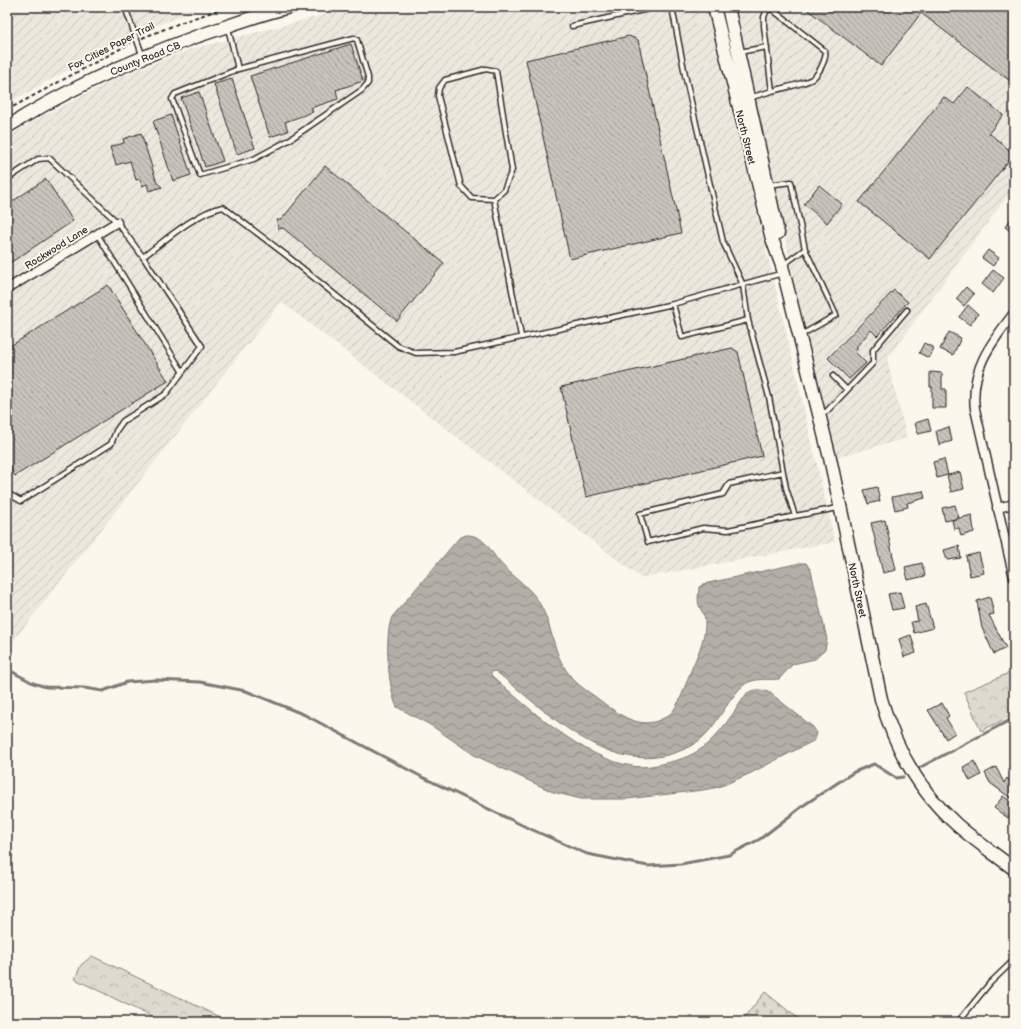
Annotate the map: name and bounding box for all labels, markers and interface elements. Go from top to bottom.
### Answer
street label: Fox Cities Paper Trail [66,20,157,74]
street label: County Road CB [109,39,182,78]
street label: North Street [732,109,758,166]
street label: Rockwood Lane [23,224,90,272]
street label: North Street [845,562,869,619]

